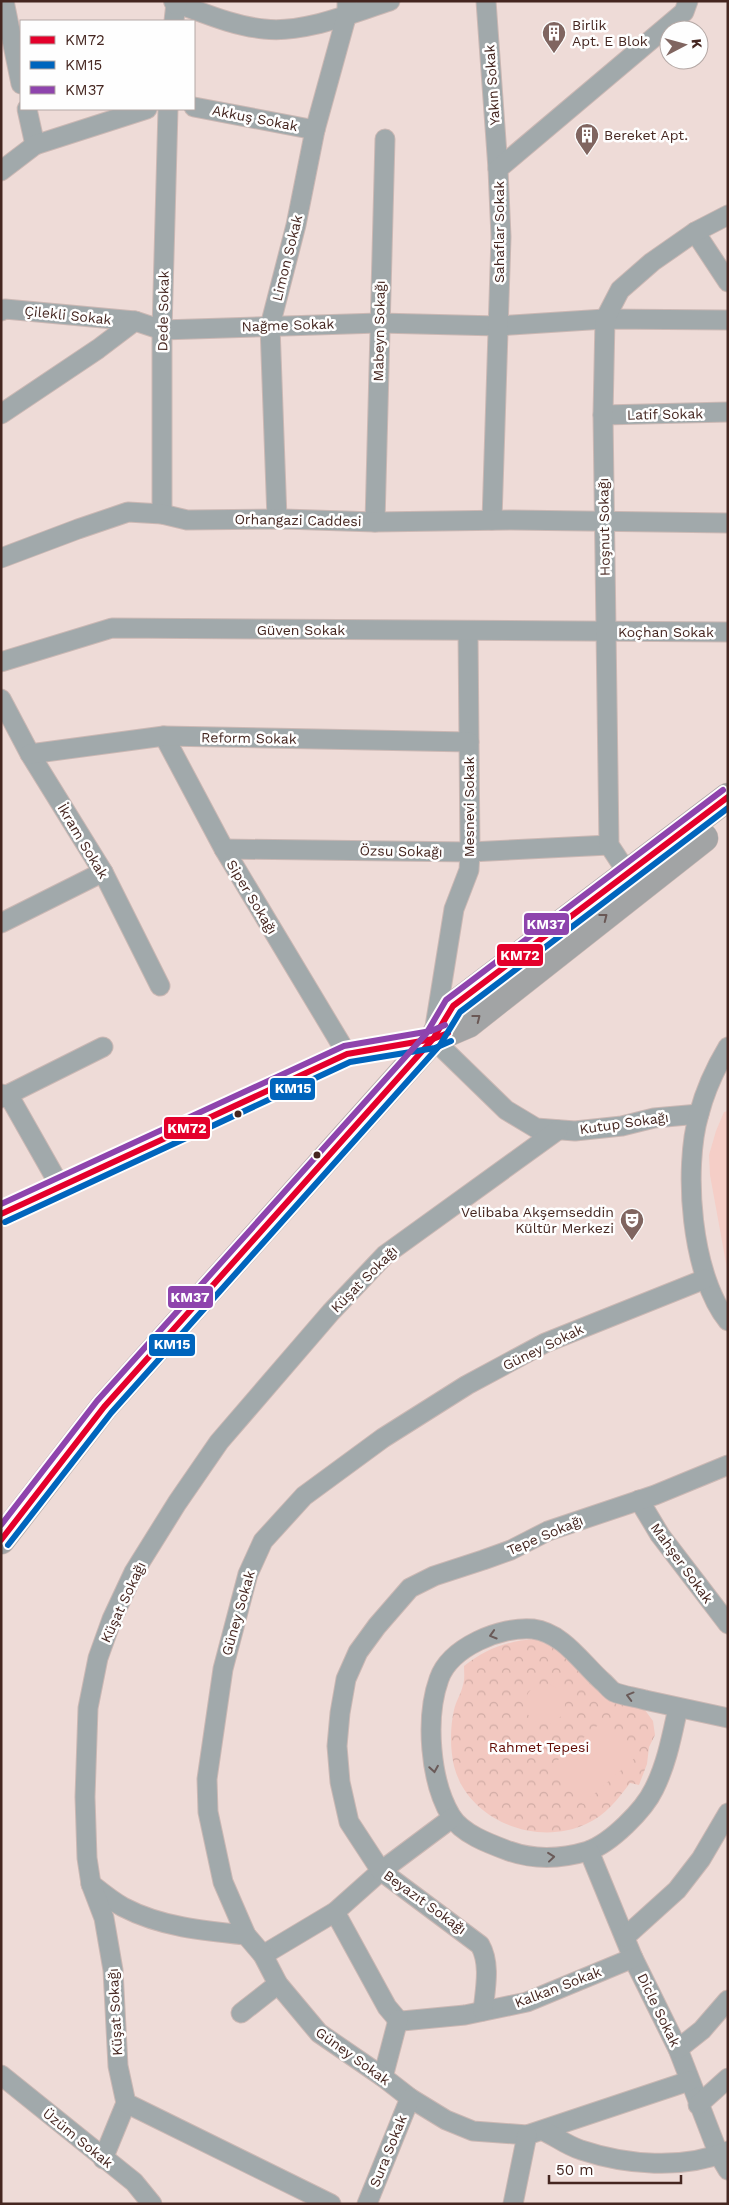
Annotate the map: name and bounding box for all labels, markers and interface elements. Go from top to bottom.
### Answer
place label: Birlik Apt. E Blok [572,17,648,49]
legend [20,20,195,110]
building icon: Birlik Apt. E Blok [541,20,567,54]
north arrow [659,20,709,70]
text: KM72 [65,31,105,49]
text: K [688,38,705,50]
street label: Yakın Sokak [481,44,503,126]
text: KM15 [65,56,102,74]
text: KM37 [65,81,104,99]
street label: Akkuş Sokak [211,102,299,134]
building icon: Bereket Apt. [574,122,600,156]
place label: Bereket Apt. [604,127,688,143]
street label: Sahaflar Sokak [491,181,507,283]
street label: Limon Sokak [269,213,305,303]
street label: Dede Sokak [154,270,172,352]
street label: Mabeyn Sokağı [370,280,388,382]
street label: Çilekli Sokak [24,302,112,328]
street label: Nağme Sokak [241,315,335,335]
street label: Latif Sokak [627,405,703,423]
street label: Hoşnut Sokağı [595,478,613,576]
street label: Orhangazi Caddesi [234,511,362,529]
street label: Güven Sokak [257,622,345,638]
street label: Koçhan Sokak [618,624,714,640]
street label: Reform Sokak [201,729,297,747]
street label: Mesnevi Sokak [461,757,477,857]
street label: İkram Sokak [54,801,112,881]
street label: Özsu Sokağı [359,842,443,860]
street label: Siper Sokağı [224,857,280,937]
line badge: KM37 [523,912,570,936]
one-way arrow [598,914,607,922]
text: KM37 [527,916,566,932]
line badge: KM72 [496,943,544,967]
text: KM72 [500,947,540,963]
one-way arrow [471,1014,480,1023]
line badge: KM15 [269,1077,316,1101]
text: KM15 [275,1080,311,1096]
unlabelled marker [233,1109,243,1119]
street label: Kutup Sokağı [578,1109,670,1137]
line badge: KM72 [163,1116,211,1140]
text: KM72 [167,1120,207,1136]
unlabelled marker [312,1150,322,1160]
place label: Velibaba Akşemseddin Kültür Merkezi [461,1204,614,1236]
theatre icon: Velibaba Akşemseddin Kültür Merkezi [619,1207,645,1241]
street label: Küşat Sokağı [327,1242,401,1316]
line badge: KM37 [167,1285,214,1309]
text: KM37 [171,1289,210,1305]
street label: Güney Sokak [500,1321,586,1373]
line badge: KM15 [148,1333,196,1357]
text: KM15 [154,1336,190,1352]
street label: Tepe Sokağı [505,1512,585,1558]
street label: Mahşer Sokak [648,1520,716,1606]
street label: Küşat Sokağı [97,1559,149,1645]
street label: Güney Sokak [218,1569,258,1657]
one-way arrow [489,1630,497,1640]
one-way arrow [626,1691,635,1702]
park label: Rahmet Tepesi [489,1739,589,1755]
one-way arrow [429,1764,439,1773]
one-way arrow [548,1852,556,1863]
street label: Beyazıt Sokağı [381,1867,469,1937]
street label: Kalkan Sokak [512,1963,604,2011]
street label: Küşat Sokağı [105,1968,125,2056]
street label: Dicle Sokak [634,1971,684,2049]
street label: Güney Sokak [313,2024,393,2088]
street label: Üzüm Sokak [40,2105,116,2171]
street label: Sura Sokak [366,2112,410,2189]
scale bar [549,2152,682,2184]
text: 50 m [556,2161,593,2179]

